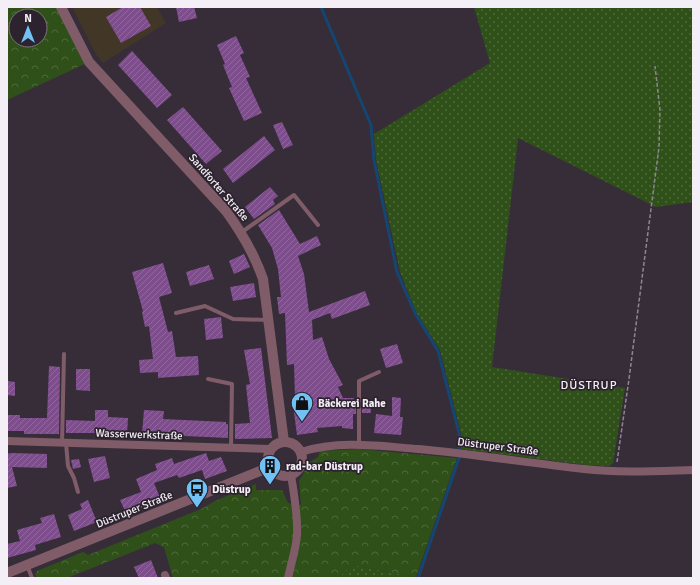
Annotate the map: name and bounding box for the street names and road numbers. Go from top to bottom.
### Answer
street label: Sandforter Straße [186,151,251,224]
street label: Wasserwerkstraße [95,426,183,443]
street label: Düstruper Straße [457,435,539,458]
street label: Düstruper Straße [94,488,174,531]

